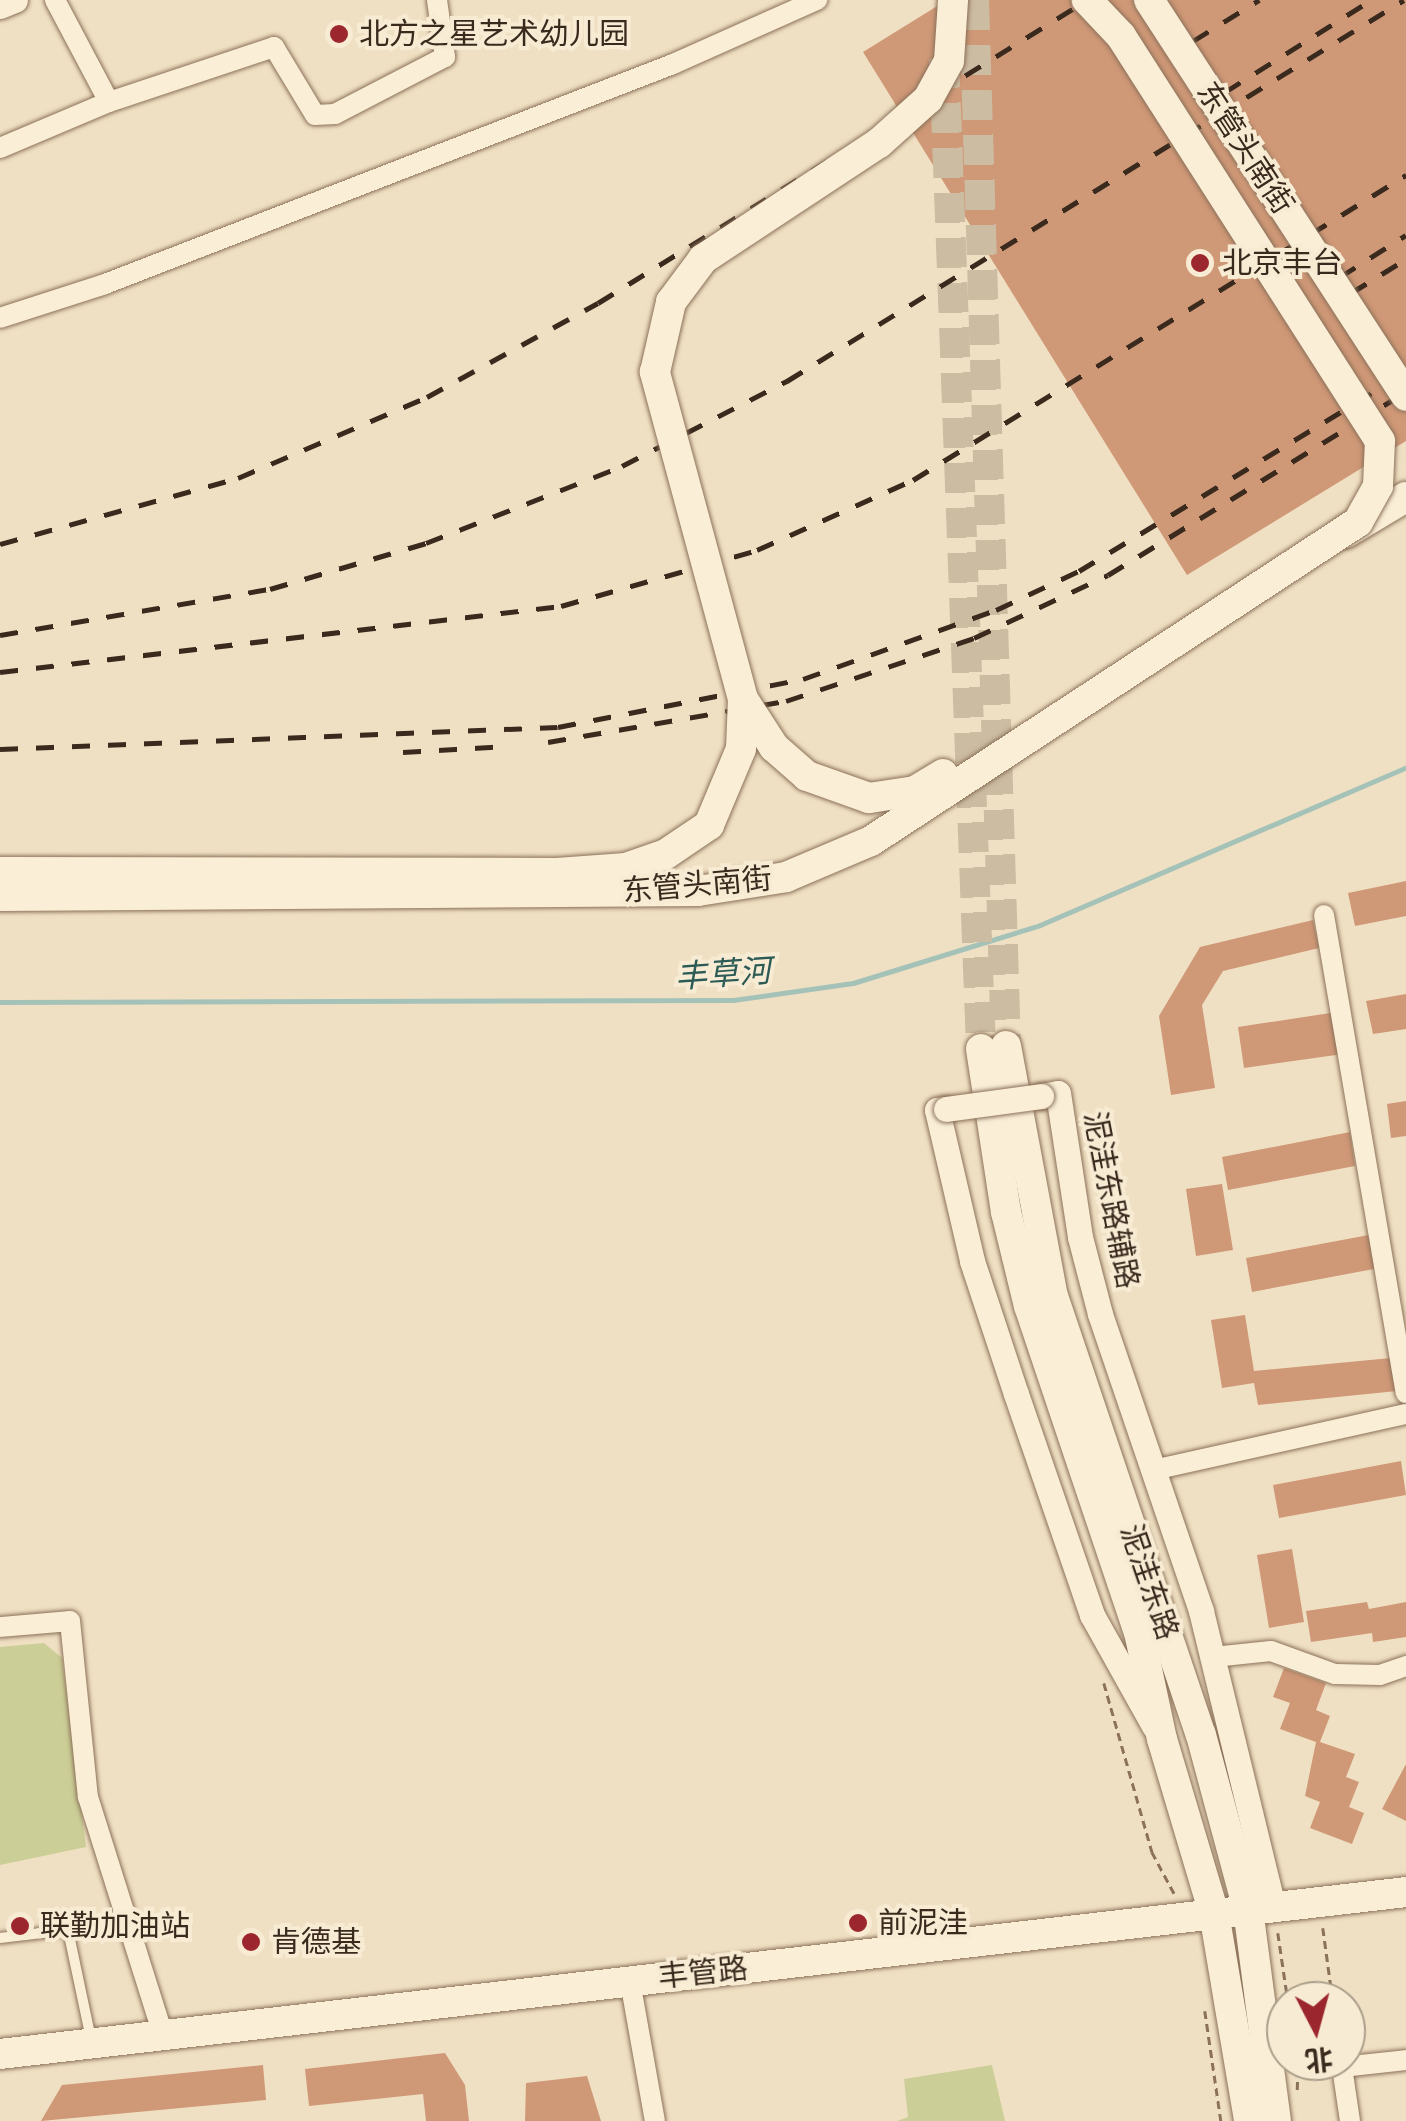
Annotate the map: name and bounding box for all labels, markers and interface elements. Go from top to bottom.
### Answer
place label: 北方之星艺术幼儿园 [359,16,629,52]
marker: 北方之星艺术幼儿园 [328,23,350,45]
street label: 东管头南街 [1189,75,1301,221]
place label: 北京丰台 [1222,245,1342,281]
marker: 北京丰台 [1187,250,1213,276]
street label: 东管头南街 [621,861,773,909]
water label: 丰草河 [674,951,772,997]
street label: 泥洼东路辅路 [1076,1108,1146,1292]
street label: 泥洼东路 [1112,1519,1186,1645]
place label: 前泥洼 [878,1905,968,1941]
place label: 联勤加油站 [40,1908,190,1944]
marker: 前泥洼 [847,1912,869,1934]
marker: 联勤加油站 [9,1915,31,1937]
place label: 肯德基 [271,1924,361,1960]
marker: 肯德基 [240,1931,262,1953]
street label: 丰管路 [656,1950,750,1996]
north arrow [1266,1981,1366,2081]
text: 北 [1303,2042,1335,2076]

